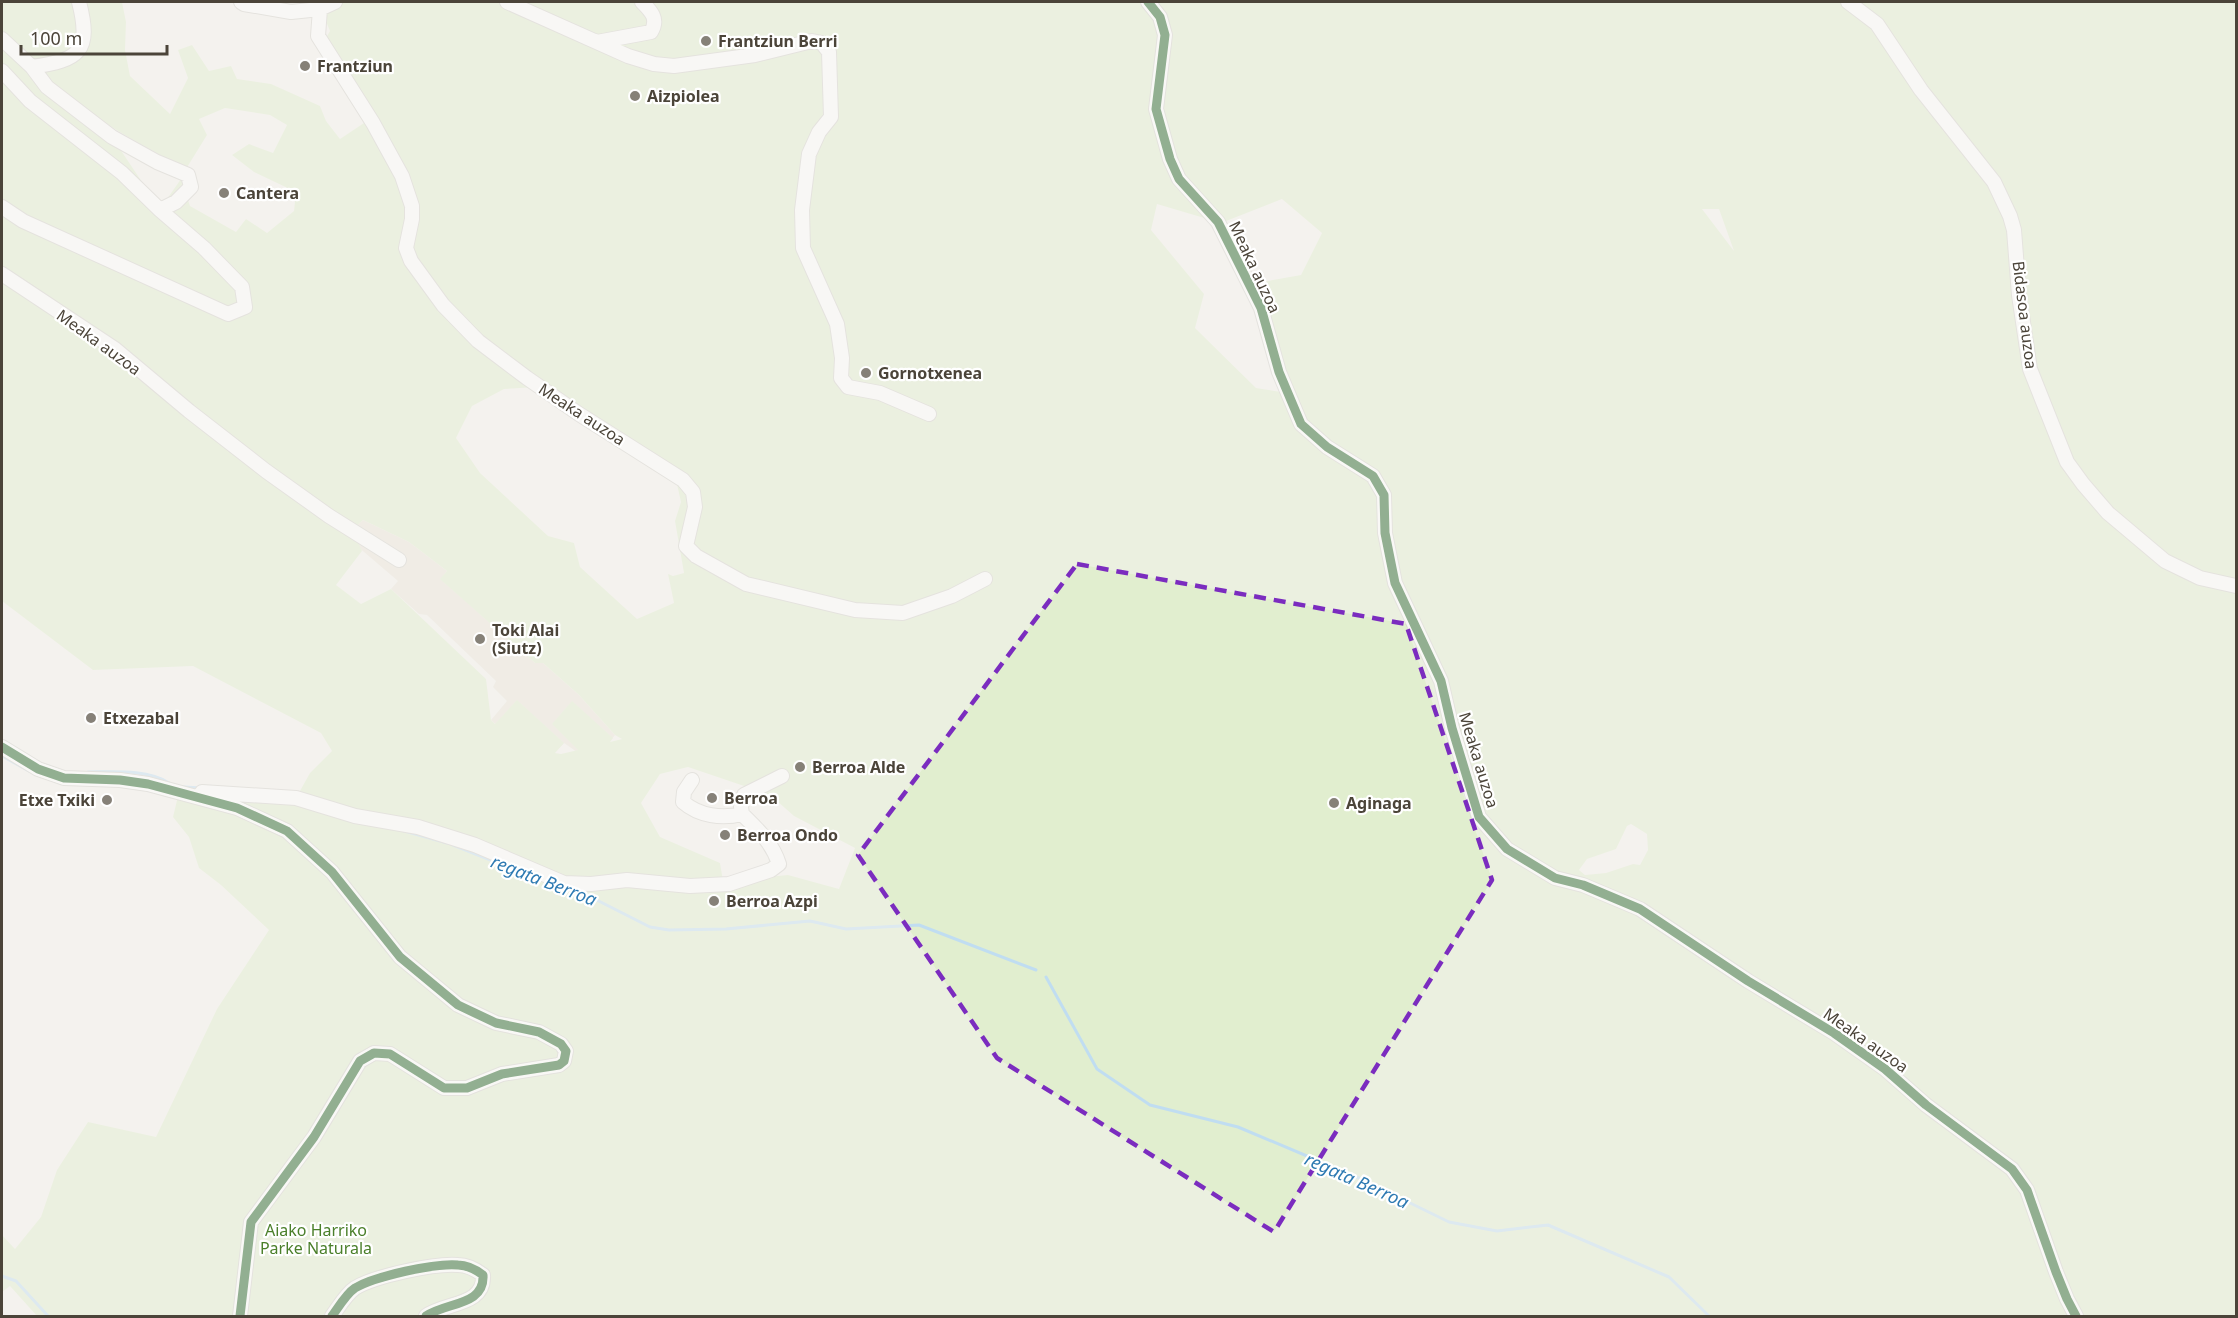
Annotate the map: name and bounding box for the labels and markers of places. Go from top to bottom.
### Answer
place label: Frantziun Berri [718,30,837,52]
marker: Frantziun Berri [699,34,713,48]
place label: Frantziun [317,55,393,77]
marker: Frantziun [298,59,312,73]
place label: Aizpiolea [647,85,720,107]
marker: Aizpiolea [628,89,642,103]
place label: Cantera [236,182,299,204]
marker: Cantera [217,186,231,200]
place label: Gornotxenea [878,362,982,384]
marker: Gornotxenea [859,366,873,380]
place label: Toki Alai (Siutz) [492,619,559,659]
marker: Toki Alai (Siutz) [473,632,487,646]
place label: Etxezabal [103,707,179,729]
marker: Etxezabal [84,711,98,725]
place label: Berroa Alde [812,756,905,778]
marker: Berroa Alde [793,760,807,774]
place label: Berroa [724,787,778,809]
place label: Etxe Txiki [19,789,95,811]
marker: Berroa [705,791,719,805]
place label: Aginaga [1346,792,1412,814]
marker: Etxe Txiki [100,793,114,807]
marker: Aginaga [1327,796,1341,810]
place label: Berroa Ondo [737,824,838,846]
marker: Berroa Ondo [718,828,732,842]
place label: Berroa Azpi [726,890,818,912]
marker: Berroa Azpi [707,894,721,908]

